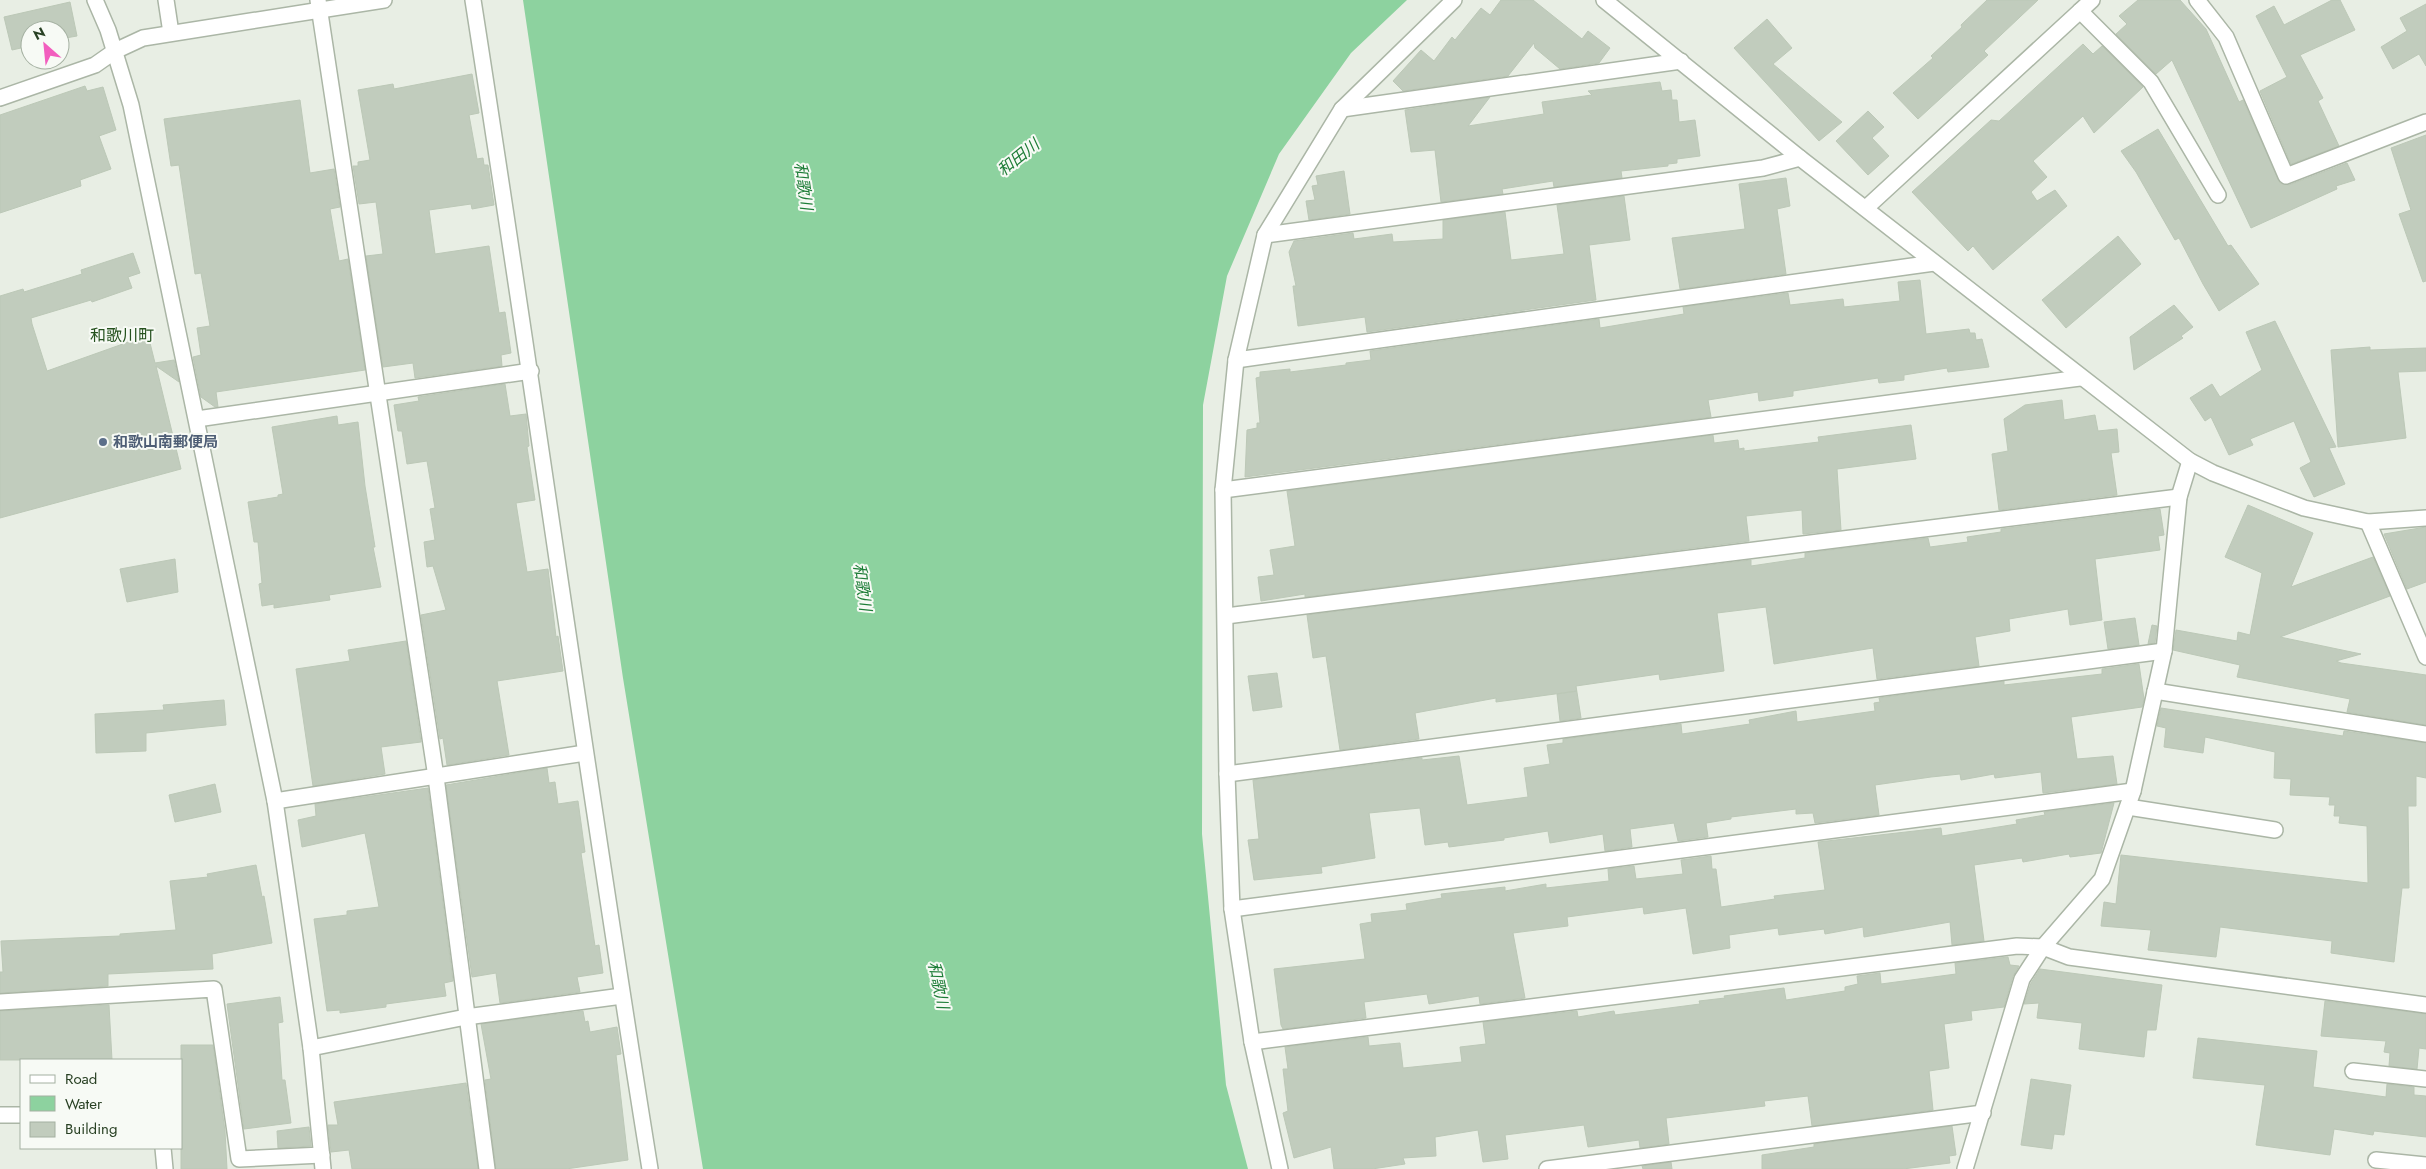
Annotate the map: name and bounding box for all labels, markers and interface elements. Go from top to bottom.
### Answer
north arrow [20,20,70,70]
text: N [30,22,49,45]
water label: 和田川 [992,132,1046,181]
water label: 和歌川 [789,161,819,213]
district label: 和歌川町 [90,324,154,347]
place label: 和歌山南郵便局 [113,431,218,453]
marker: 和歌山南郵便局 [97,436,109,448]
water label: 和歌川 [848,562,878,614]
water label: 和歌川 [922,959,955,1013]
legend [20,1059,182,1149]
text: Road [65,1068,97,1090]
text: Water [65,1093,103,1115]
text: Building [65,1118,117,1140]

